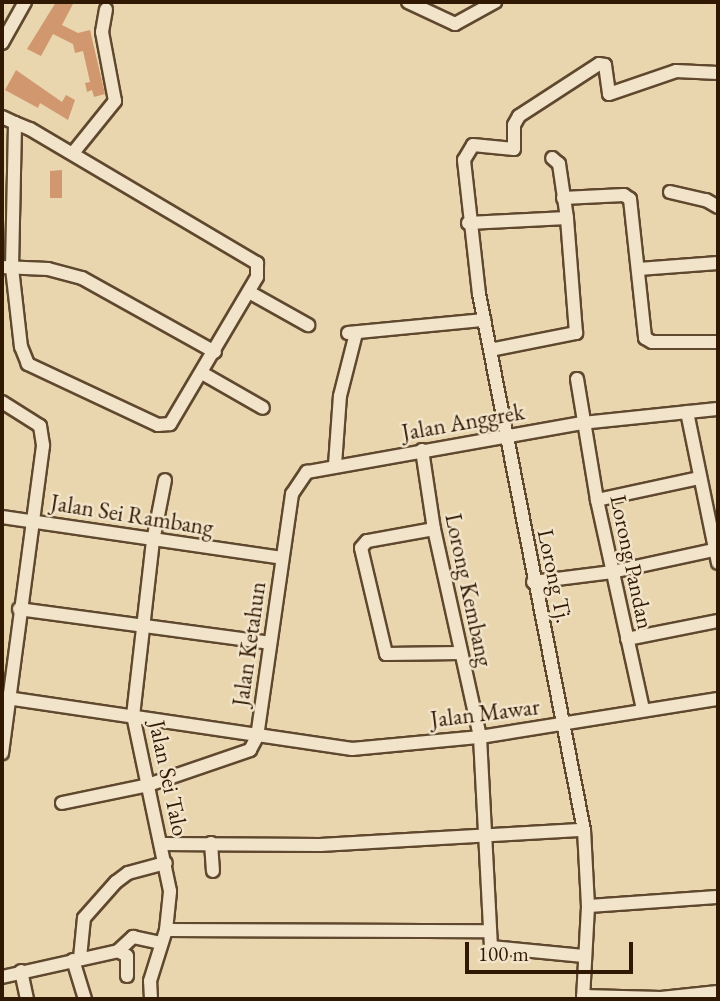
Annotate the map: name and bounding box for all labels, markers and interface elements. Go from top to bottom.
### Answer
street label: Jalan Anggrek [400,398,526,446]
street label: Jalan Sei Rambang [49,489,215,541]
street label: Lorong Pandan [604,492,660,632]
street label: Lorong Kembang [439,511,499,669]
street label: Lorong Tj. [532,527,578,625]
street label: Jalan Ketahun [227,580,271,708]
street label: Jalan Mawar [429,693,541,733]
street label: Jalan Sei Talo [143,718,195,838]
scale bar [468,928,636,972]
text: 100 m [478,940,529,967]

